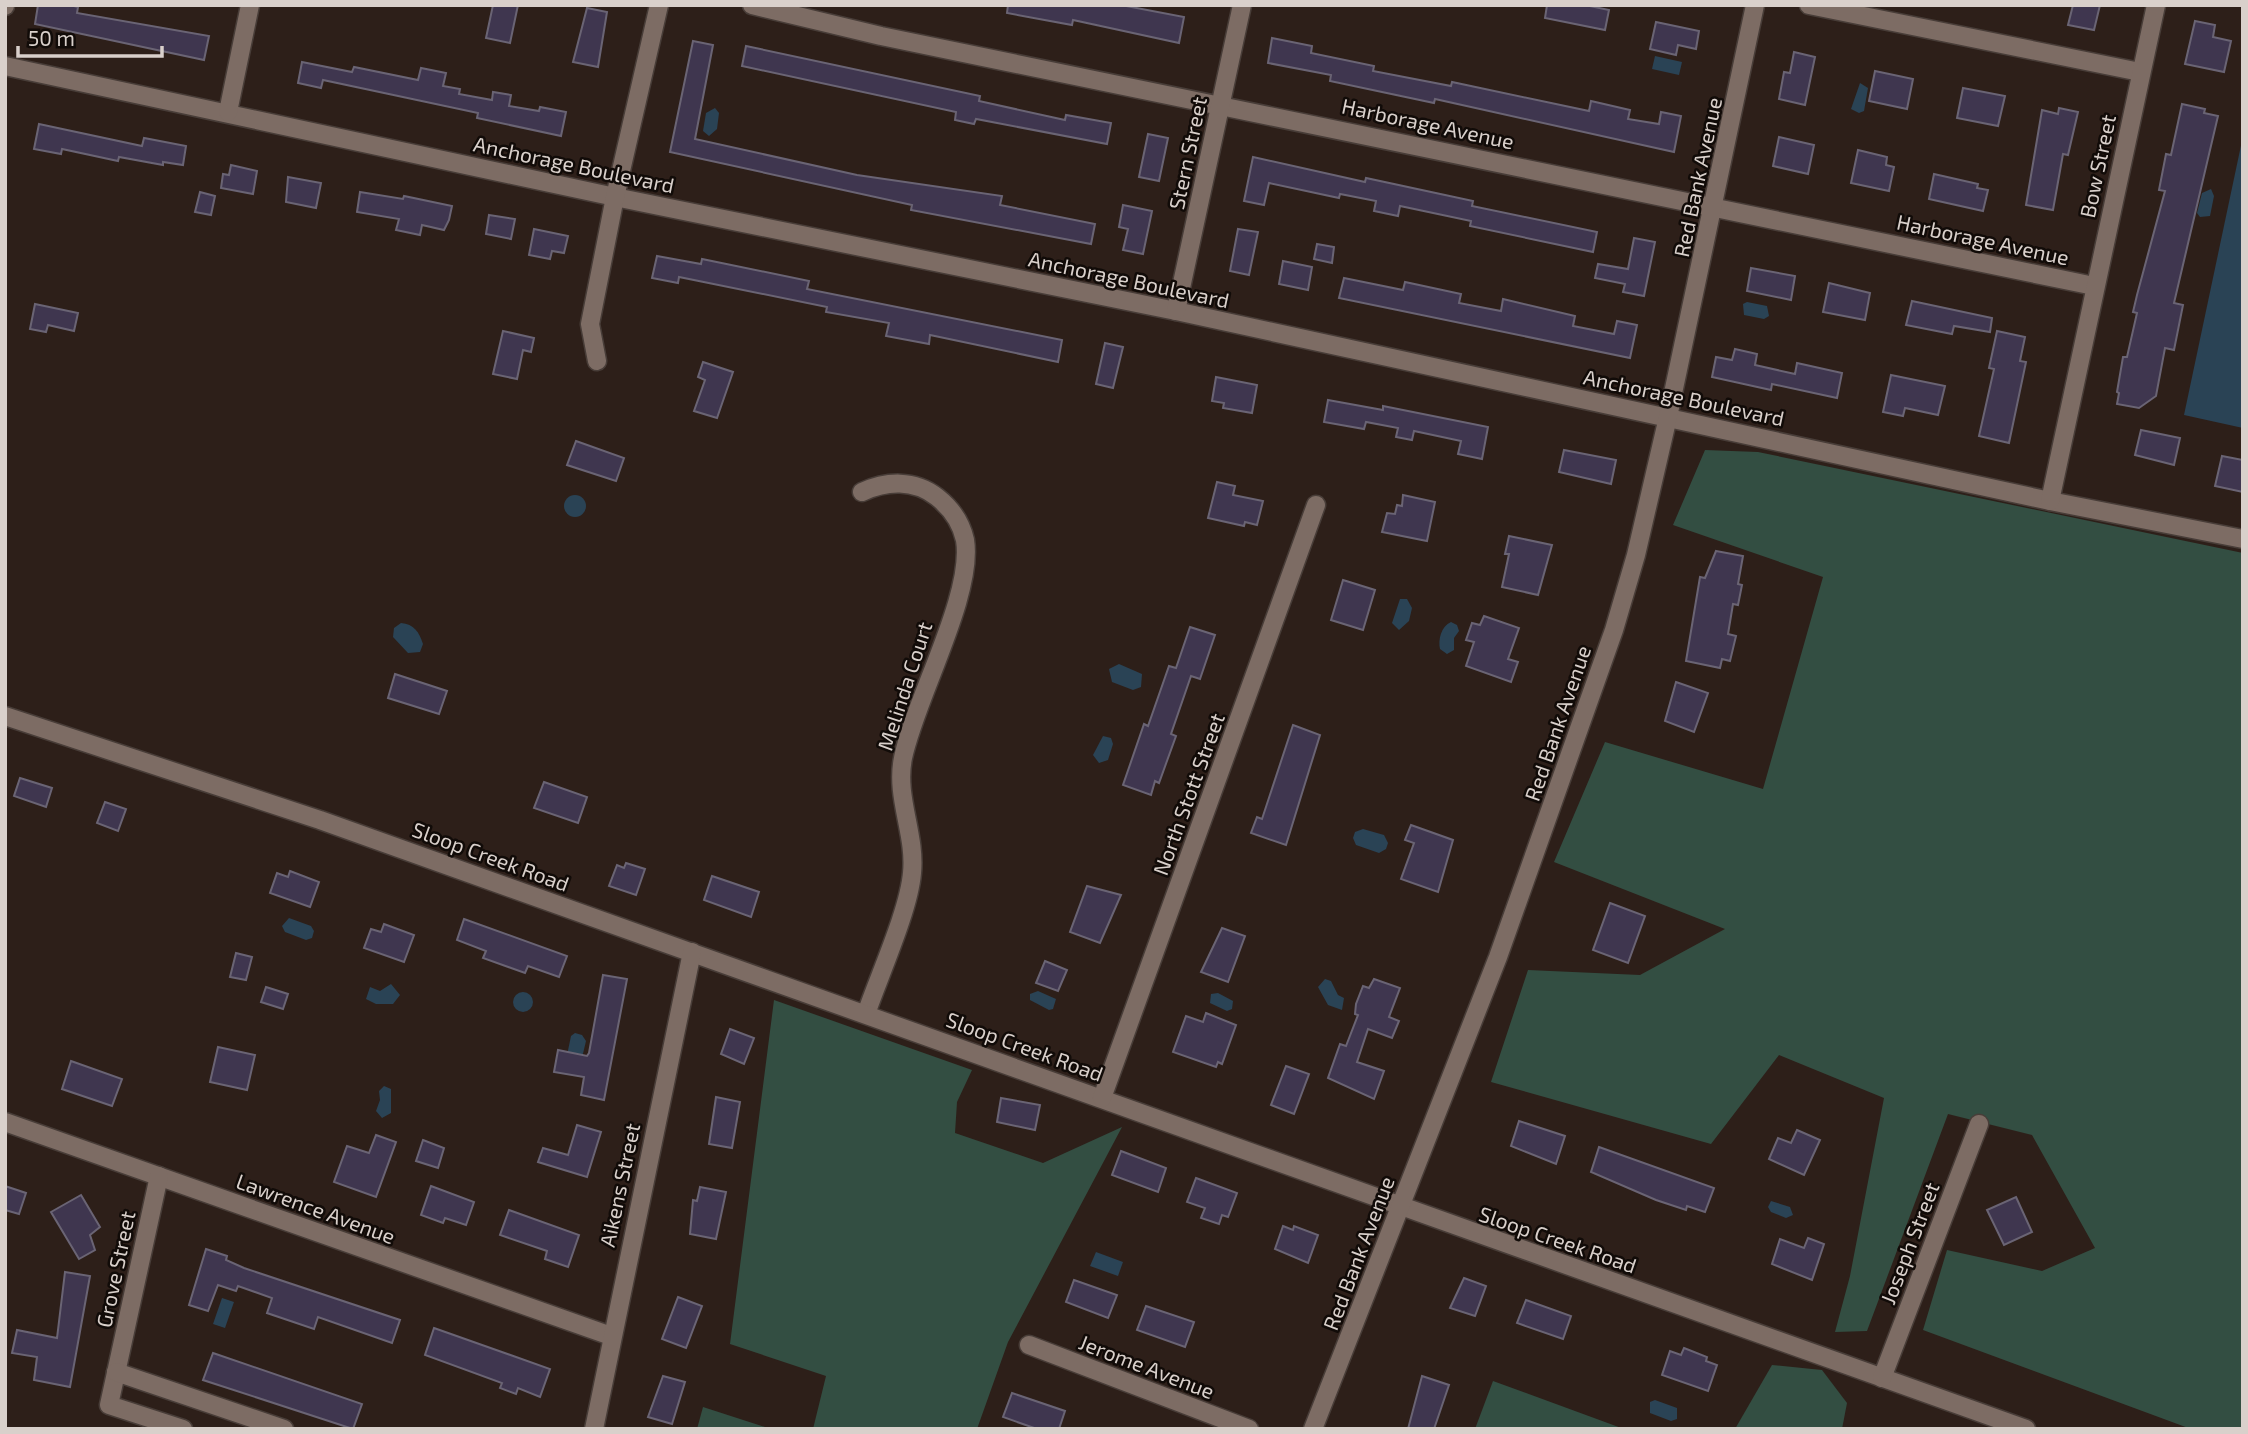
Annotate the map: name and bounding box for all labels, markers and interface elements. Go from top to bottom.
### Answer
scale bar [18,14,161,58]
text: 50 m [28,25,75,50]
street label: Harborage Avenue [1340,93,1516,153]
street label: Stern Street [1163,94,1211,212]
street label: Red Bank Avenue [1668,95,1726,259]
street label: Bow Street [2074,112,2120,220]
street label: Anchorage Boulevard [471,131,677,197]
street label: Harborage Avenue [1895,209,2071,269]
street label: Anchorage Boulevard [1026,246,1232,312]
street label: Anchorage Boulevard [1581,364,1787,430]
street label: Melinda Court [871,618,937,754]
street label: Red Bank Avenue [1519,642,1595,804]
street label: North Stott Street [1147,710,1229,878]
street label: Sloop Creek Road [409,816,573,896]
street label: Sloop Creek Road [943,1006,1107,1086]
street label: Aikens Street [594,1121,644,1249]
street label: Lawrence Avenue [233,1168,399,1248]
street label: Red Bank Avenue [1317,1173,1399,1333]
street label: Joseph Street [1874,1179,1944,1307]
street label: Sloop Creek Road [1476,1200,1640,1278]
street label: Grove Street [90,1208,140,1330]
street label: Jerome Avenue [1076,1329,1218,1403]

